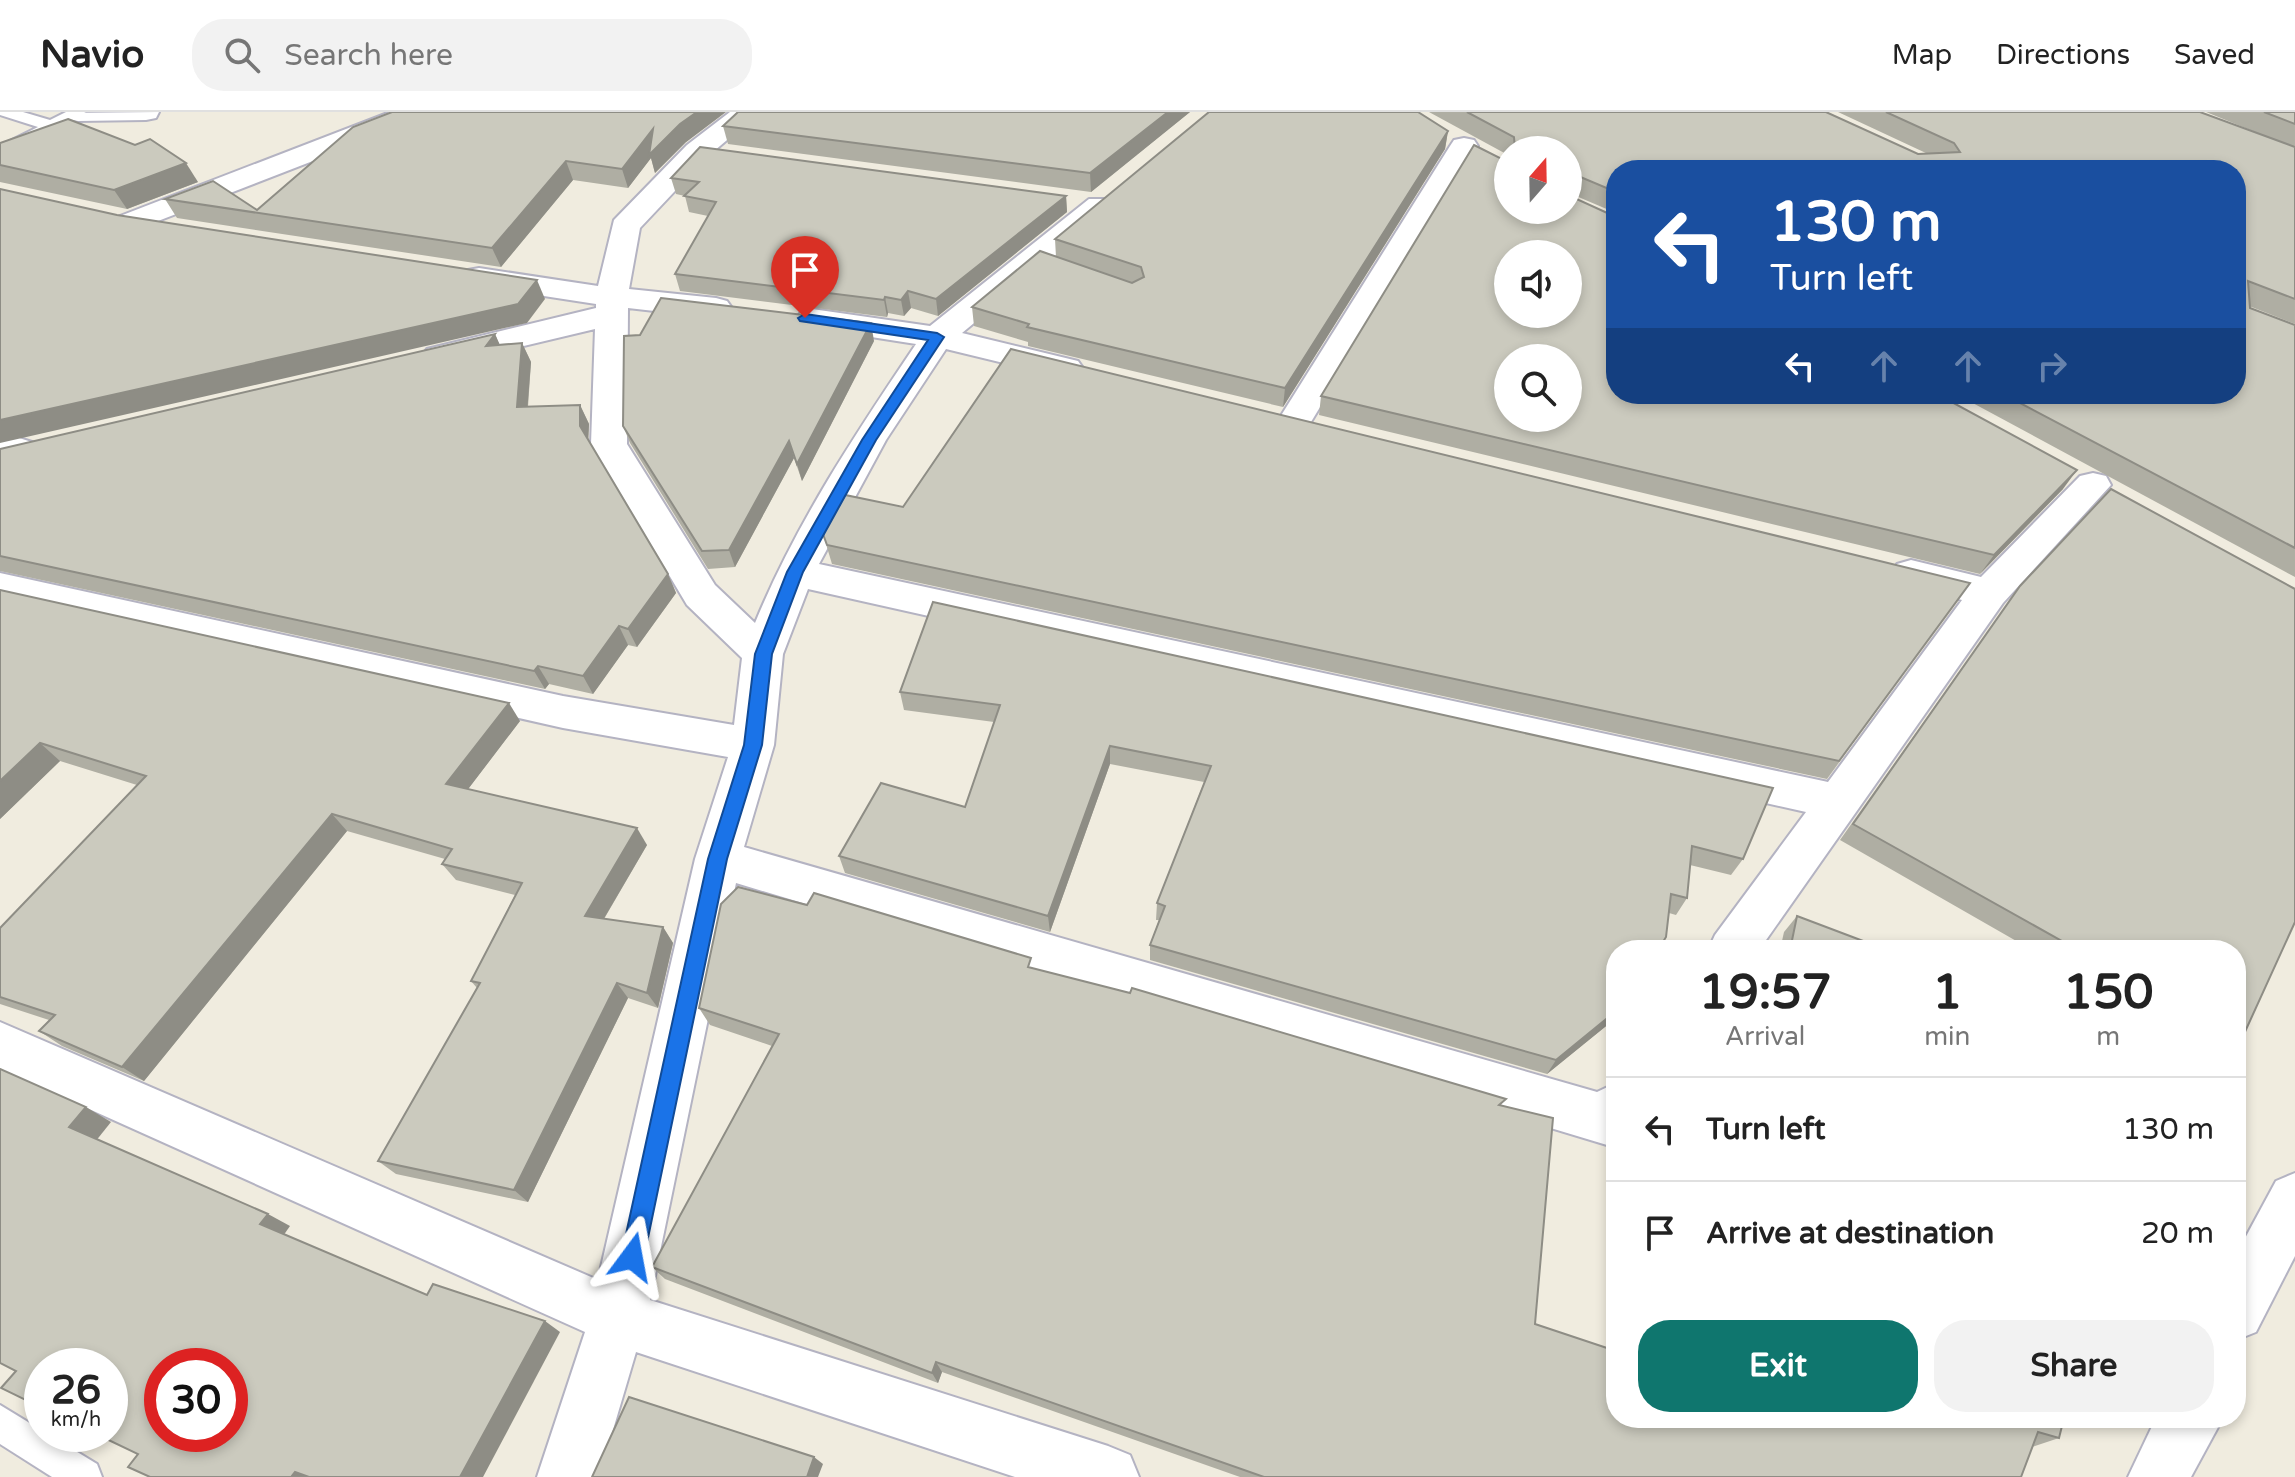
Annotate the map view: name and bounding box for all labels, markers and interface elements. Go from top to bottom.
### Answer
search box [192,19,752,91]
text: Navio [40,32,144,78]
icon: search [220,33,264,77]
text: Search here [284,37,453,74]
text: Map [1892,38,1952,72]
text: Directions [1996,38,2130,72]
text: Saved [2174,38,2255,72]
north arrow [1494,136,1582,224]
map controls [1494,136,1582,432]
text: 130 m [1770,189,1941,256]
icon: left [1638,192,1742,296]
pin [771,236,839,318]
button: sound [1494,240,1582,328]
icon: arrive [783,248,827,292]
text: Turn left [1770,257,1913,300]
button: search [1494,344,1582,432]
icon: left [1778,344,1822,388]
icon: ahead [1862,344,1906,388]
icon: ahead [1946,344,1990,388]
icon: right [2030,344,2074,388]
text: 19:57 [1699,964,1832,1022]
text: 1 [1932,964,1962,1022]
text: 150 [2063,964,2153,1022]
text: Arrival [1725,1021,1805,1052]
text: min [1924,1021,1970,1052]
text: m [2096,1021,2120,1052]
icon: left [1638,1107,1682,1151]
text: Turn left [1706,1111,1825,1148]
text: 130 m [2122,1111,2214,1148]
icon: arrive [1638,1211,1682,1255]
position arrow [590,1215,674,1299]
text: Arrive at destination [1706,1215,1994,1252]
text: 20 m [2141,1215,2214,1252]
button: Exit [1638,1320,1918,1412]
button: Share [1934,1320,2214,1412]
speed limit sign: 30 [144,1348,248,1452]
text: 26 [51,1366,101,1414]
text: km/h [51,1408,101,1432]

